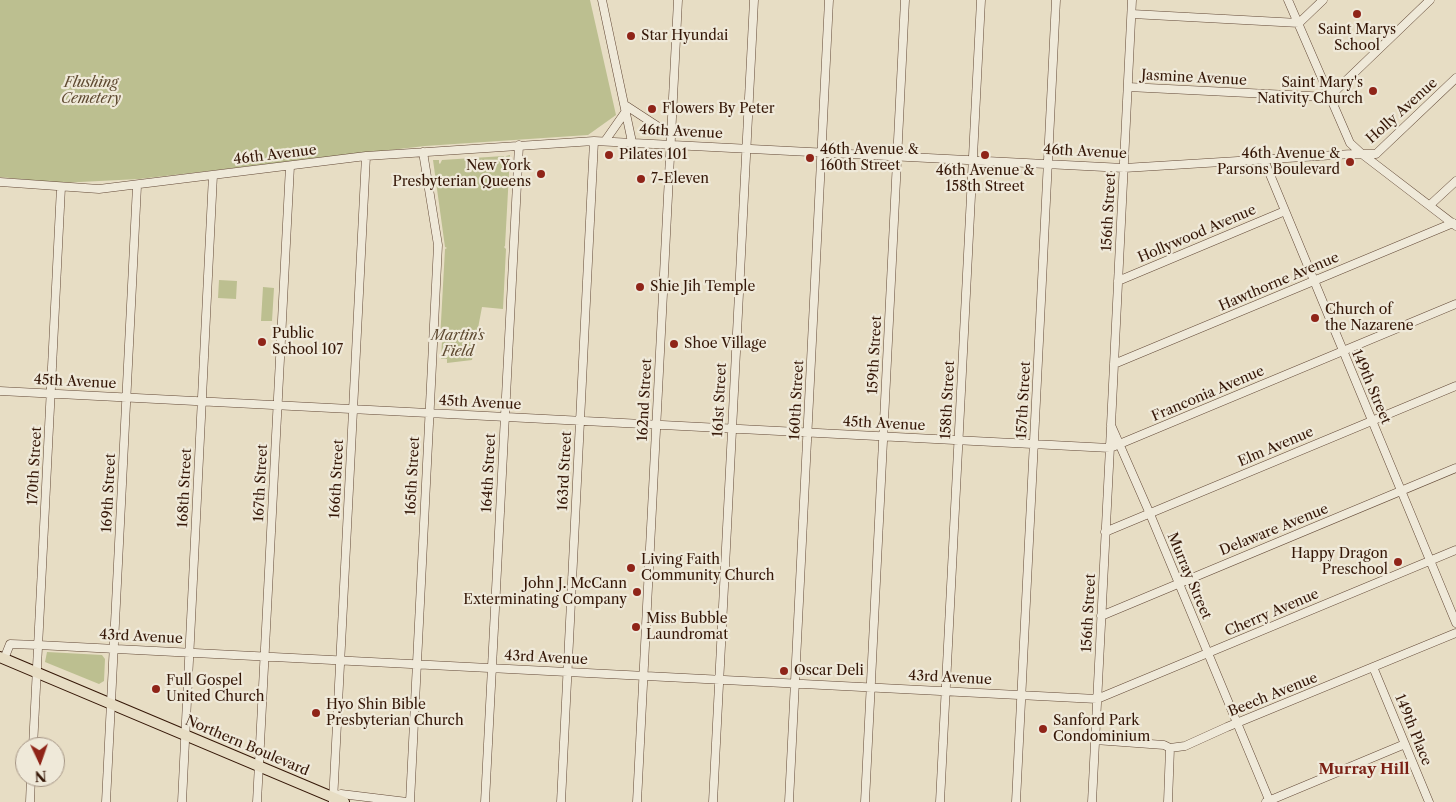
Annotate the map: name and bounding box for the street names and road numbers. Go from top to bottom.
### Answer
street label: Jasmine Avenue [1141,67,1247,89]
street label: Holly Avenue [1363,75,1441,147]
street label: 46th Avenue [639,121,723,143]
street label: 46th Avenue [1043,141,1127,163]
street label: 46th Avenue [233,142,317,168]
street label: 156th Street [1099,172,1119,252]
street label: Hollywood Avenue [1135,202,1259,266]
street label: Hawthorne Avenue [1216,249,1342,315]
street label: 159th Street [865,315,885,395]
street label: 149th Street [1348,347,1394,427]
street label: 162nd Street [634,358,656,442]
street label: 160th Street [787,360,807,440]
street label: 158th Street [938,360,958,440]
street label: 157th Street [1014,361,1034,439]
street label: 161st Street [710,362,730,438]
street label: Franconia Avenue [1149,363,1267,425]
street label: 45th Avenue [33,371,117,393]
street label: 45th Avenue [438,392,522,414]
street label: 45th Avenue [842,413,926,435]
street label: Elm Avenue [1236,424,1316,470]
street label: 170th Street [25,426,45,506]
street label: 163rd Street [555,431,575,511]
street label: 164th Street [479,433,499,513]
street label: 165th Street [403,436,423,516]
street label: 166th Street [327,439,347,519]
street label: 167th Street [251,444,271,522]
street label: 168th Street [175,448,195,528]
street label: 169th Street [99,453,119,533]
street label: Delaware Avenue [1217,500,1331,560]
street label: Murray Street [1163,530,1215,622]
street label: 156th Street [1079,573,1099,653]
street label: Cherry Avenue [1222,586,1322,640]
street label: 43rd Avenue [99,626,183,648]
street label: 43rd Avenue [504,647,588,669]
street label: 43rd Avenue [908,667,992,689]
street label: Beech Avenue [1226,669,1320,721]
street label: 149th Place [1391,692,1435,768]
street label: Northern Boulevard [182,712,312,780]

